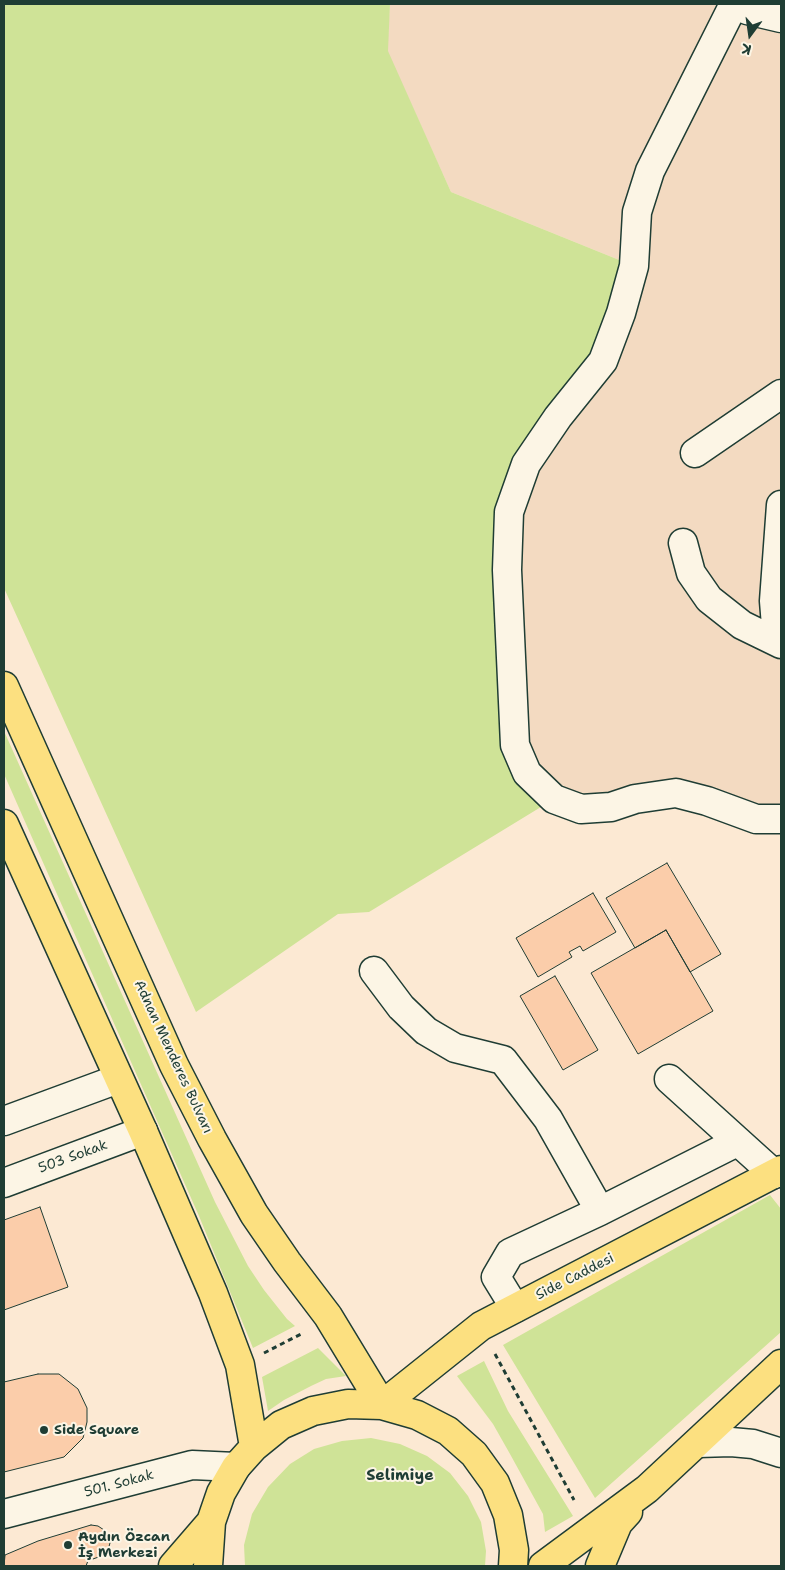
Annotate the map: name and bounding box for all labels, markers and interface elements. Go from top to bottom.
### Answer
north arrow [725,10,775,60]
text: K [740,40,753,59]
street label: Adnan Menderes Bulvarı [130,978,216,1136]
street label: 503 Sokak [36,1137,110,1177]
street label: Side Caddesi [533,1250,617,1304]
place label: Side Square [54,1422,139,1438]
marker: Side Square [38,1424,50,1436]
district label: Selimiye [366,1466,434,1486]
street label: 501. Sokak [82,1467,156,1501]
place label: Aydın Özcan İş Merkezi [78,1529,170,1561]
marker: Aydın Özcan İş Merkezi [62,1539,74,1551]

